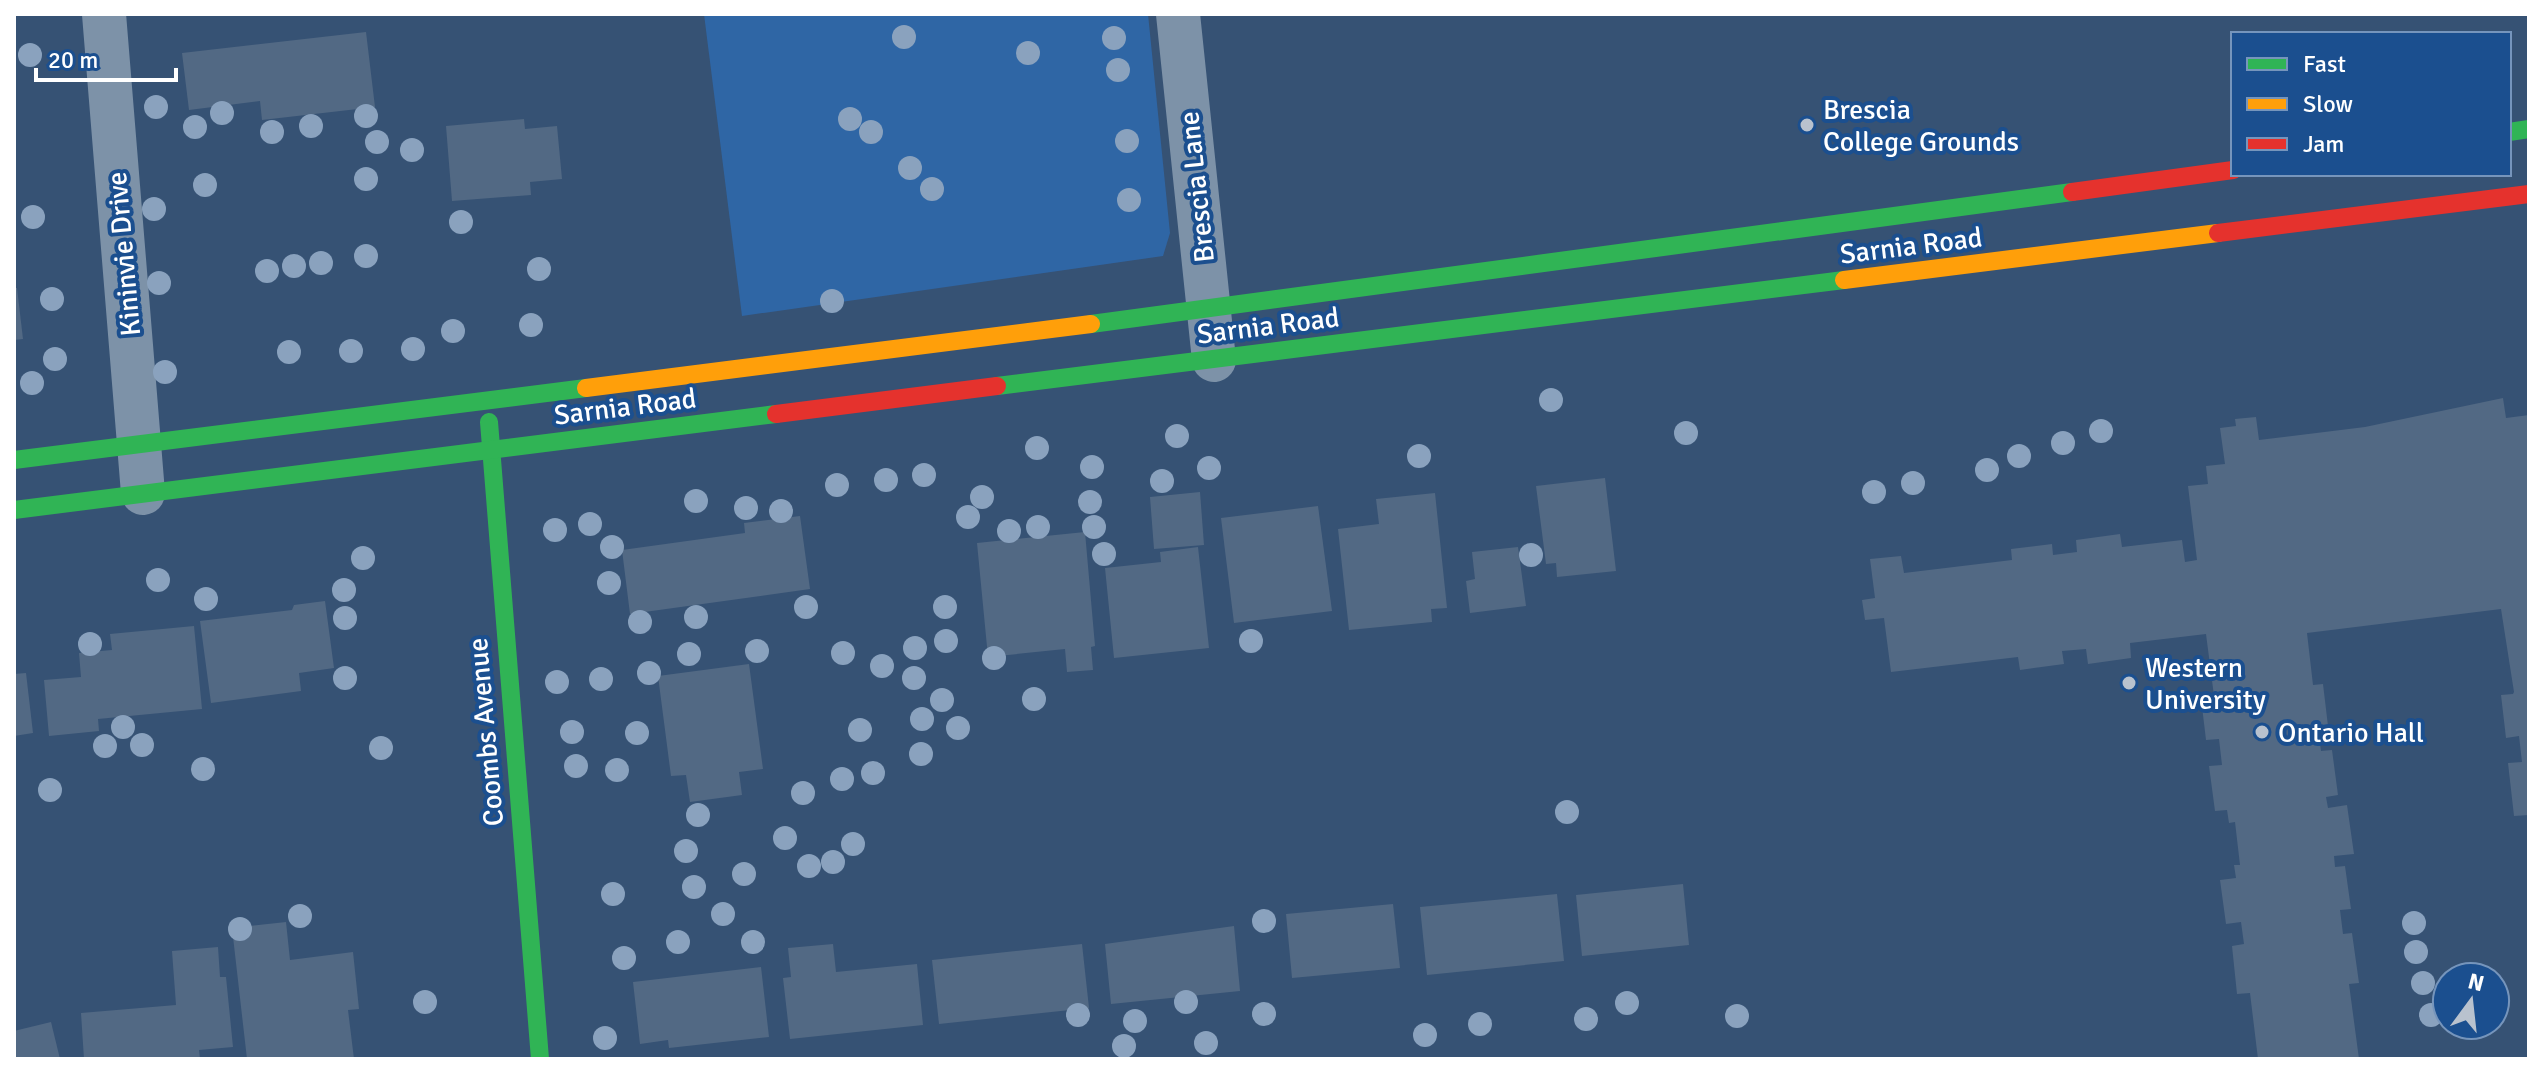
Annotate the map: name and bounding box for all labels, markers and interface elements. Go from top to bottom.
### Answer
scale bar [36,32,176,82]
legend [2231,32,2511,176]
text: 20 m [48,45,98,75]
text: Fast [2303,49,2346,79]
text: Slow [2303,89,2353,119]
place label: Brescia College Grounds [1823,93,2019,159]
street label: Brescia Lane [1172,110,1222,264]
marker: Brescia College Grounds [1798,116,1816,134]
text: Jam [2303,129,2344,159]
street label: Kininvie Drive [100,170,148,337]
street label: Sarnia Road [1838,220,1984,272]
street label: Sarnia Road [1195,300,1341,352]
street label: Sarnia Road [552,381,698,433]
street label: Coombs Avenue [461,636,511,827]
place label: Western University [2145,651,2266,717]
marker: Western University [2120,674,2138,692]
place label: Ontario Hall [2278,716,2424,750]
marker: Ontario Hall [2253,723,2271,741]
north arrow [2431,961,2511,1041]
text: N [2465,967,2487,997]

